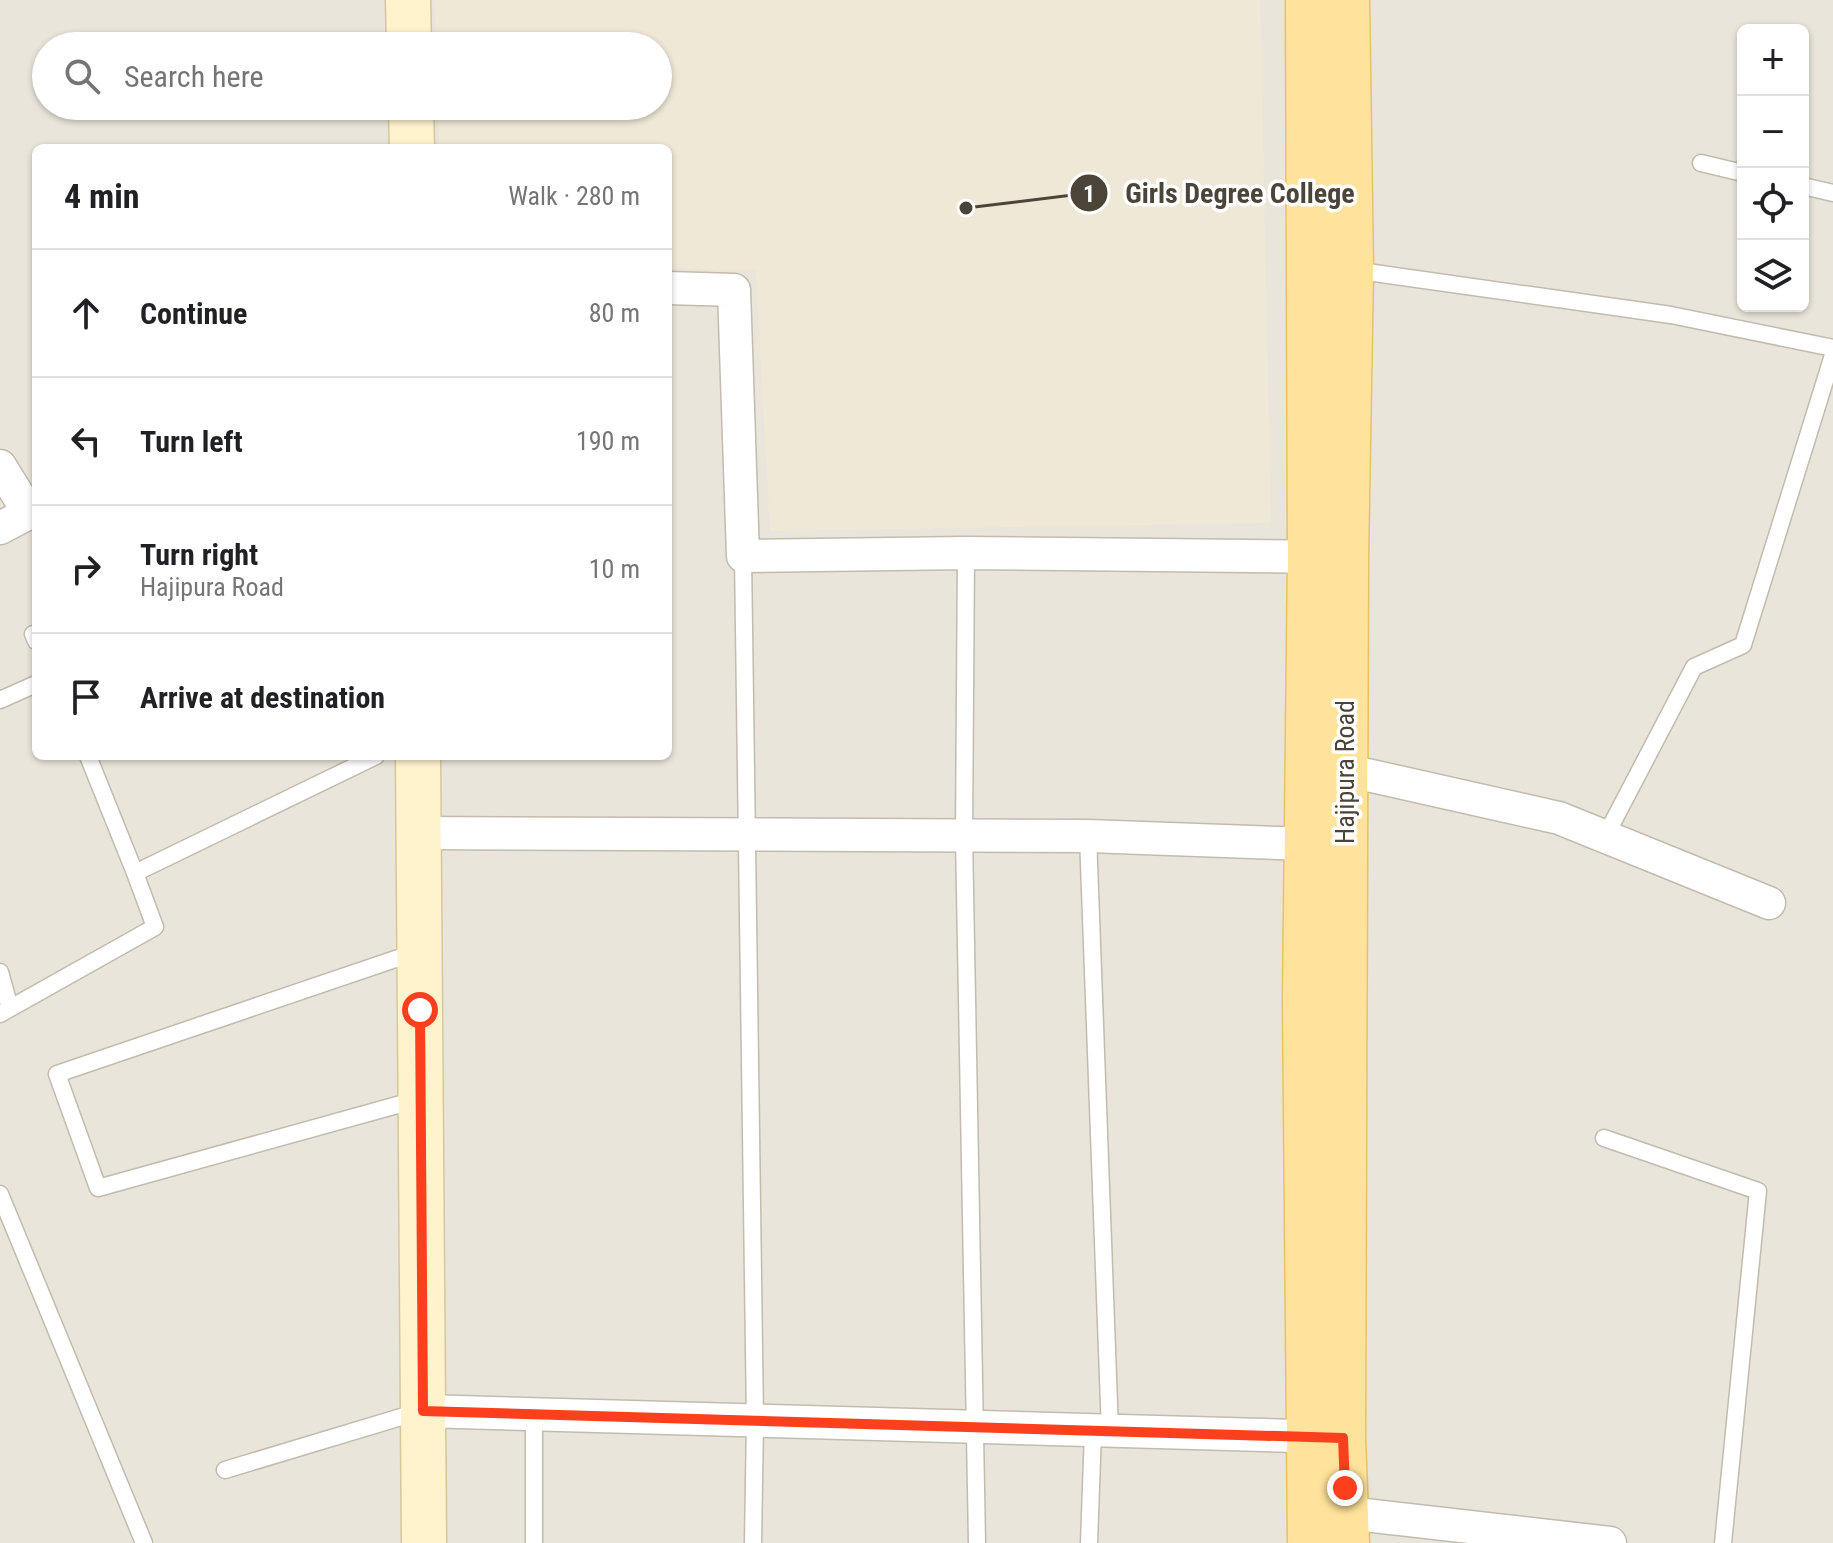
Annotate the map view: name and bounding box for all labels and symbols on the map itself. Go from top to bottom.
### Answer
callout: Girls Degree College [1069,167,1370,219]
text: Girls Degree College [1125,177,1355,210]
text: 1 [1083,180,1095,208]
street label: Hajipura Road [1330,700,1360,844]
route start [402,992,438,1028]
route end [1327,1470,1363,1506]

